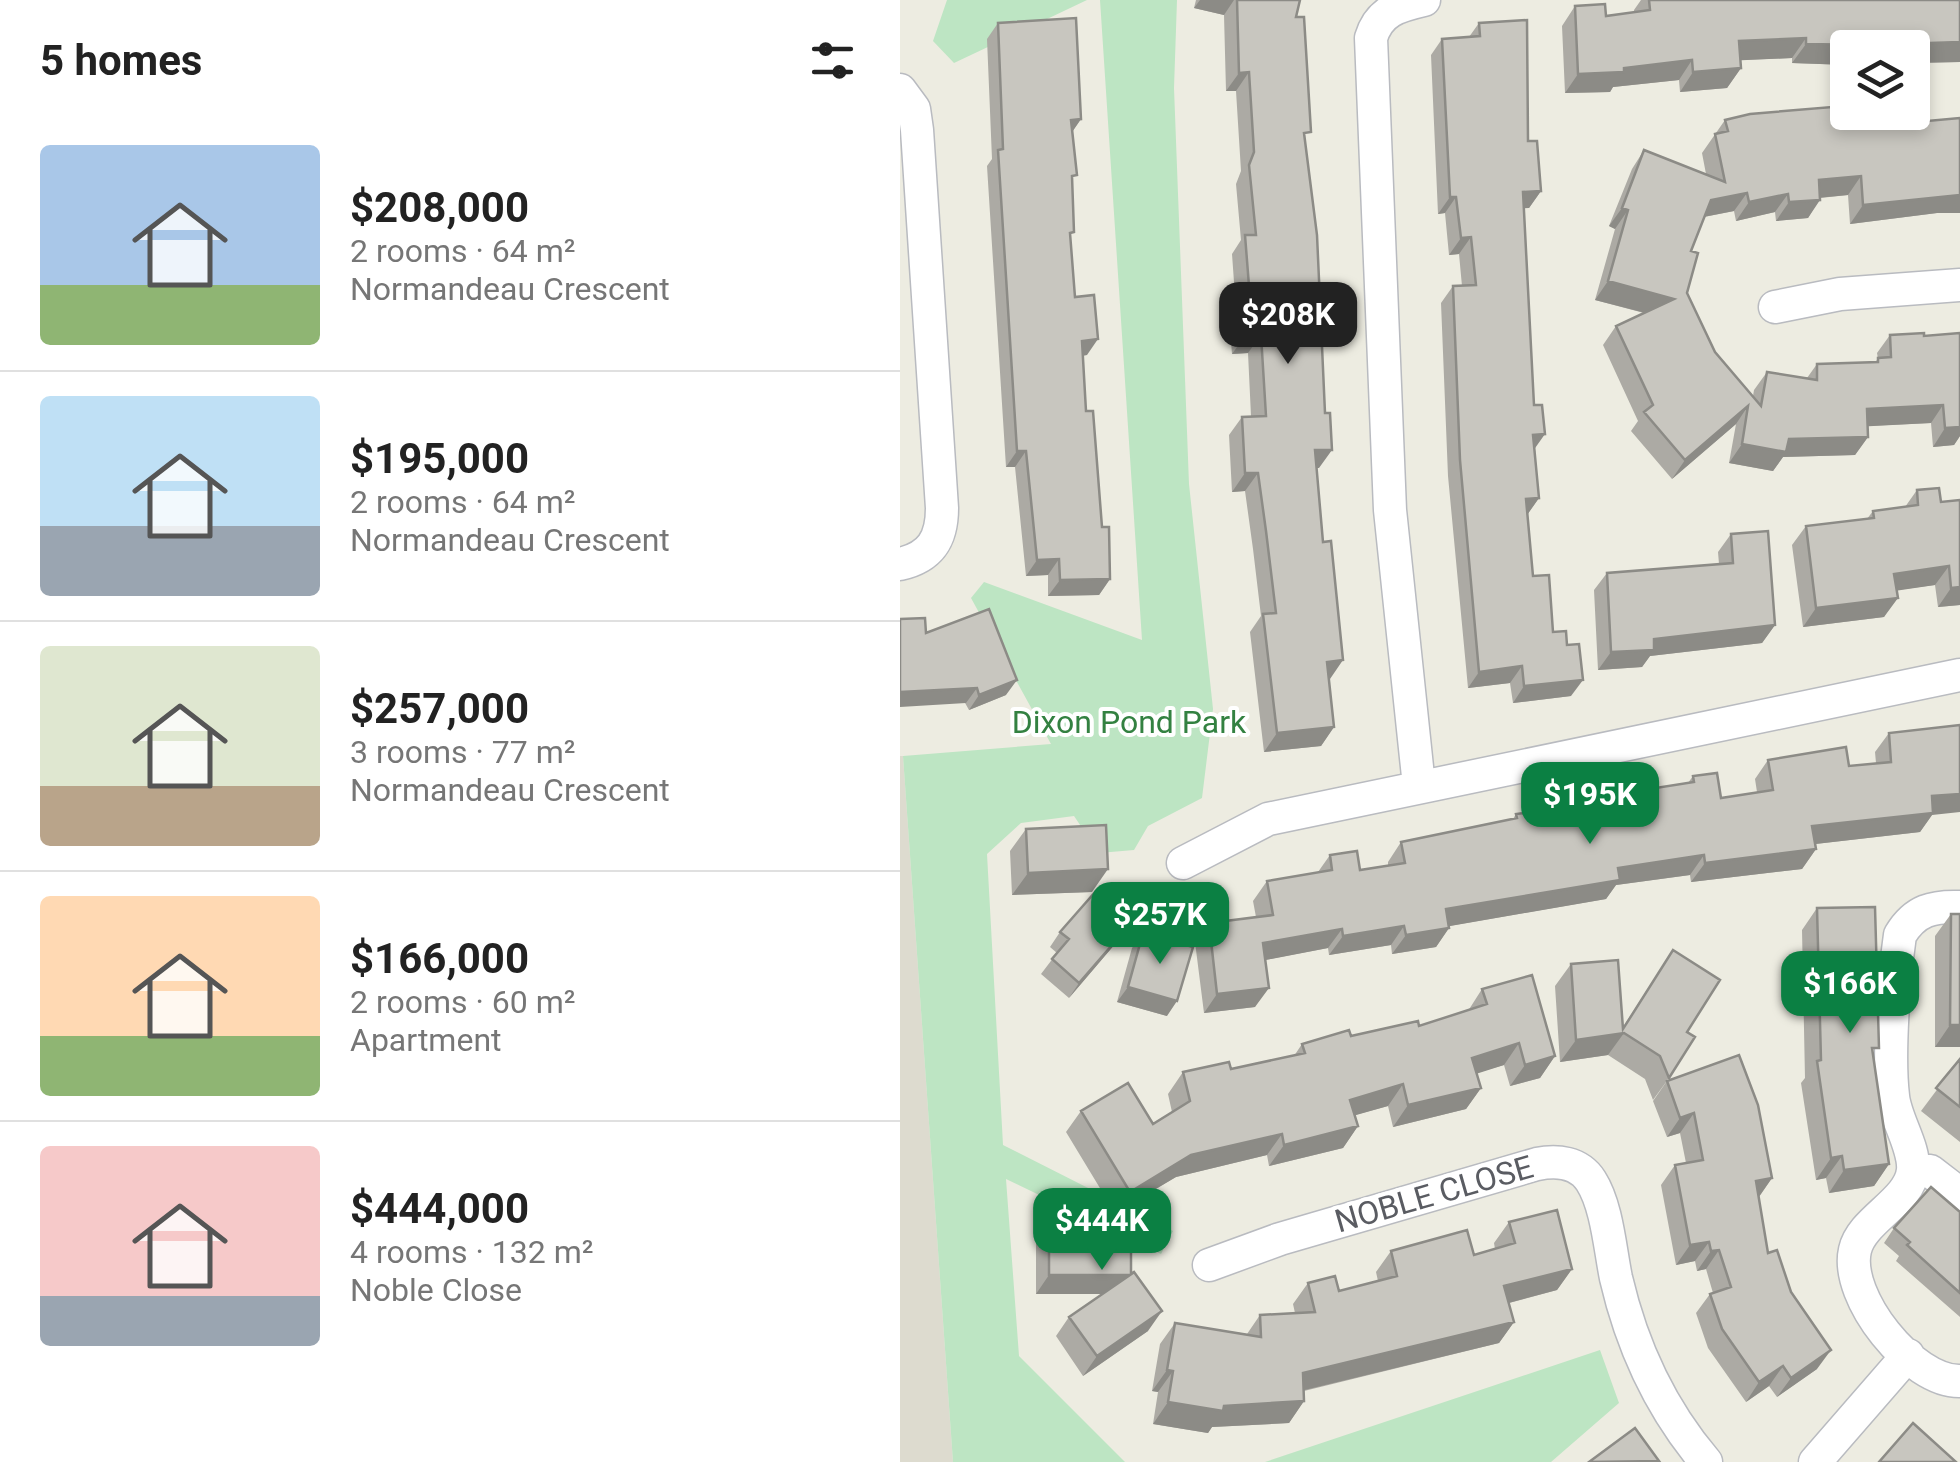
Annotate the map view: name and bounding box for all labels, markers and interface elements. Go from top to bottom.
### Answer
map controls [1830,30,1930,130]
button: layers [1830,30,1930,130]
icon: filters [805,33,860,88]
text: 5 homes [40,36,202,85]
text: $208,000 [350,183,529,232]
icon: home [120,185,240,305]
text: 2 rooms · 64 m² [350,232,575,270]
text: Normandeau Crescent [350,270,670,308]
pin: $208K [1218,282,1358,367]
text: $208K [1241,295,1335,333]
text: $195,000 [350,434,529,483]
icon: home [120,436,240,556]
text: 2 rooms · 64 m² [350,483,575,521]
text: Normandeau Crescent [350,521,670,559]
text: $257,000 [350,684,529,733]
icon: home [120,686,240,806]
park label: Dixon Pond Park [1012,703,1247,741]
text: 3 rooms · 77 m² [350,733,575,771]
pin: $195K [1520,762,1660,847]
text: Normandeau Crescent [350,771,670,809]
text: $195K [1543,775,1637,813]
pin: $257K [1090,882,1230,967]
text: $257K [1113,895,1207,933]
text: $166,000 [350,934,529,983]
icon: home [120,936,240,1056]
pin: $166K [1780,951,1920,1036]
text: $166K [1803,964,1897,1002]
text: 2 rooms · 60 m² [350,983,575,1021]
text: Apartment [350,1021,502,1059]
street label: NOBLE CLOSE [1331,1148,1537,1240]
text: $444,000 [350,1184,529,1233]
icon: home [120,1186,240,1306]
pin: $444K [1032,1188,1172,1273]
text: $444K [1055,1201,1149,1239]
text: 4 rooms · 132 m² [350,1233,593,1271]
text: Noble Close [350,1271,522,1309]

